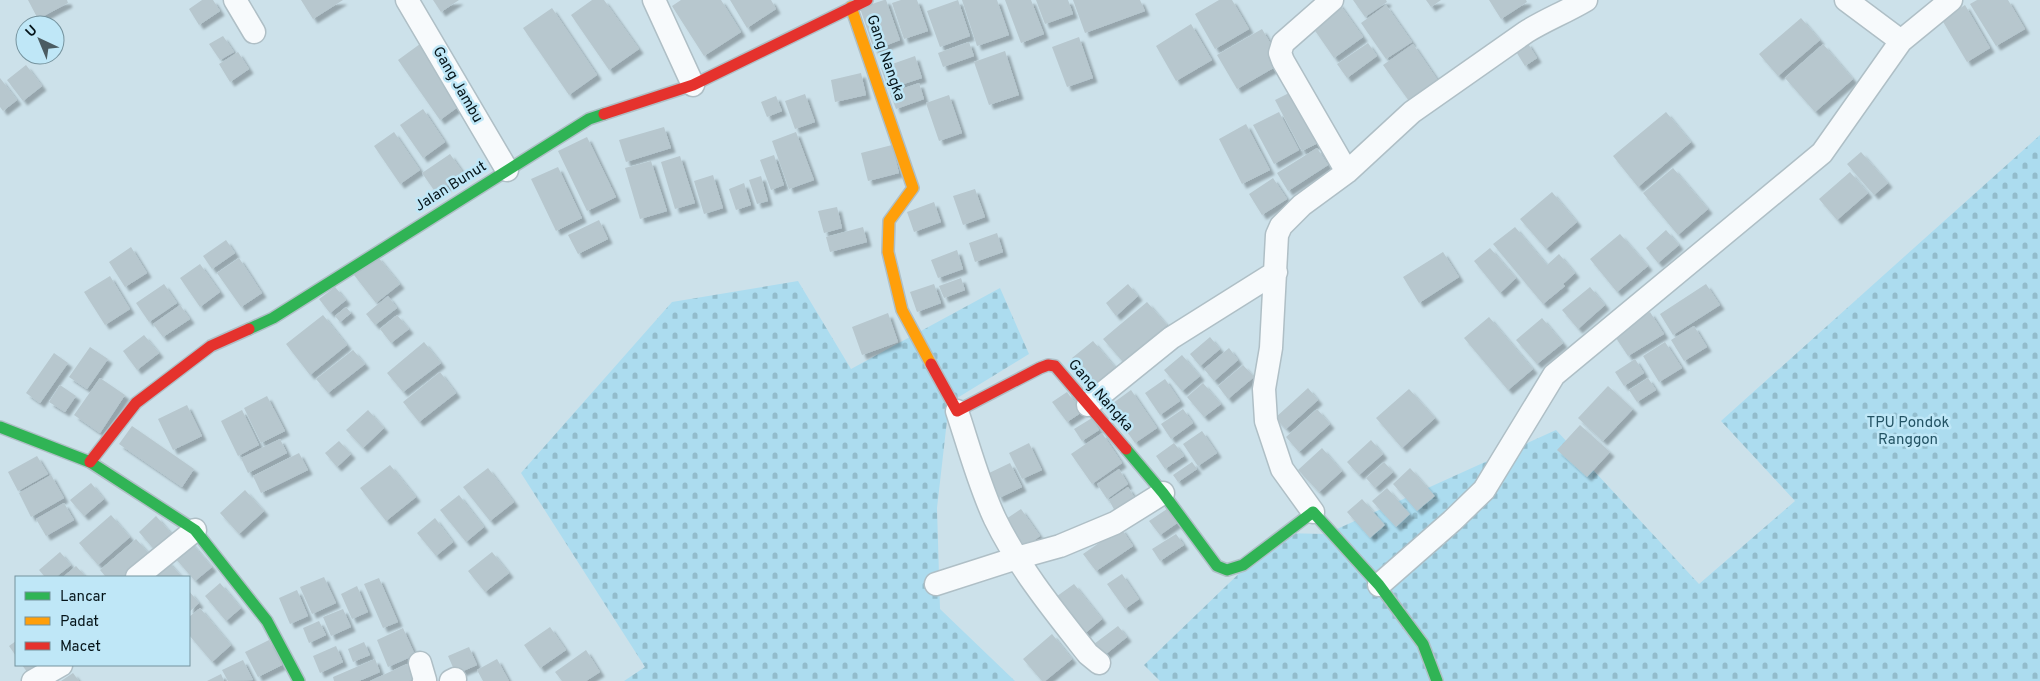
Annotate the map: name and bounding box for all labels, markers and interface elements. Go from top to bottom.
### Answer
street label: Gang Nangka [861,12,909,104]
north arrow [15,15,65,65]
text: U [23,22,42,41]
street label: Gang Jambu [428,43,486,127]
street label: Jalan Bunut [412,157,490,217]
street label: Gang Nangka [1063,356,1137,436]
park label: TPU Pondok Ranggon [1866,414,1950,450]
legend [15,576,190,666]
text: Lancar [60,588,107,607]
text: Padat [60,613,99,632]
text: Macet [60,638,101,657]

